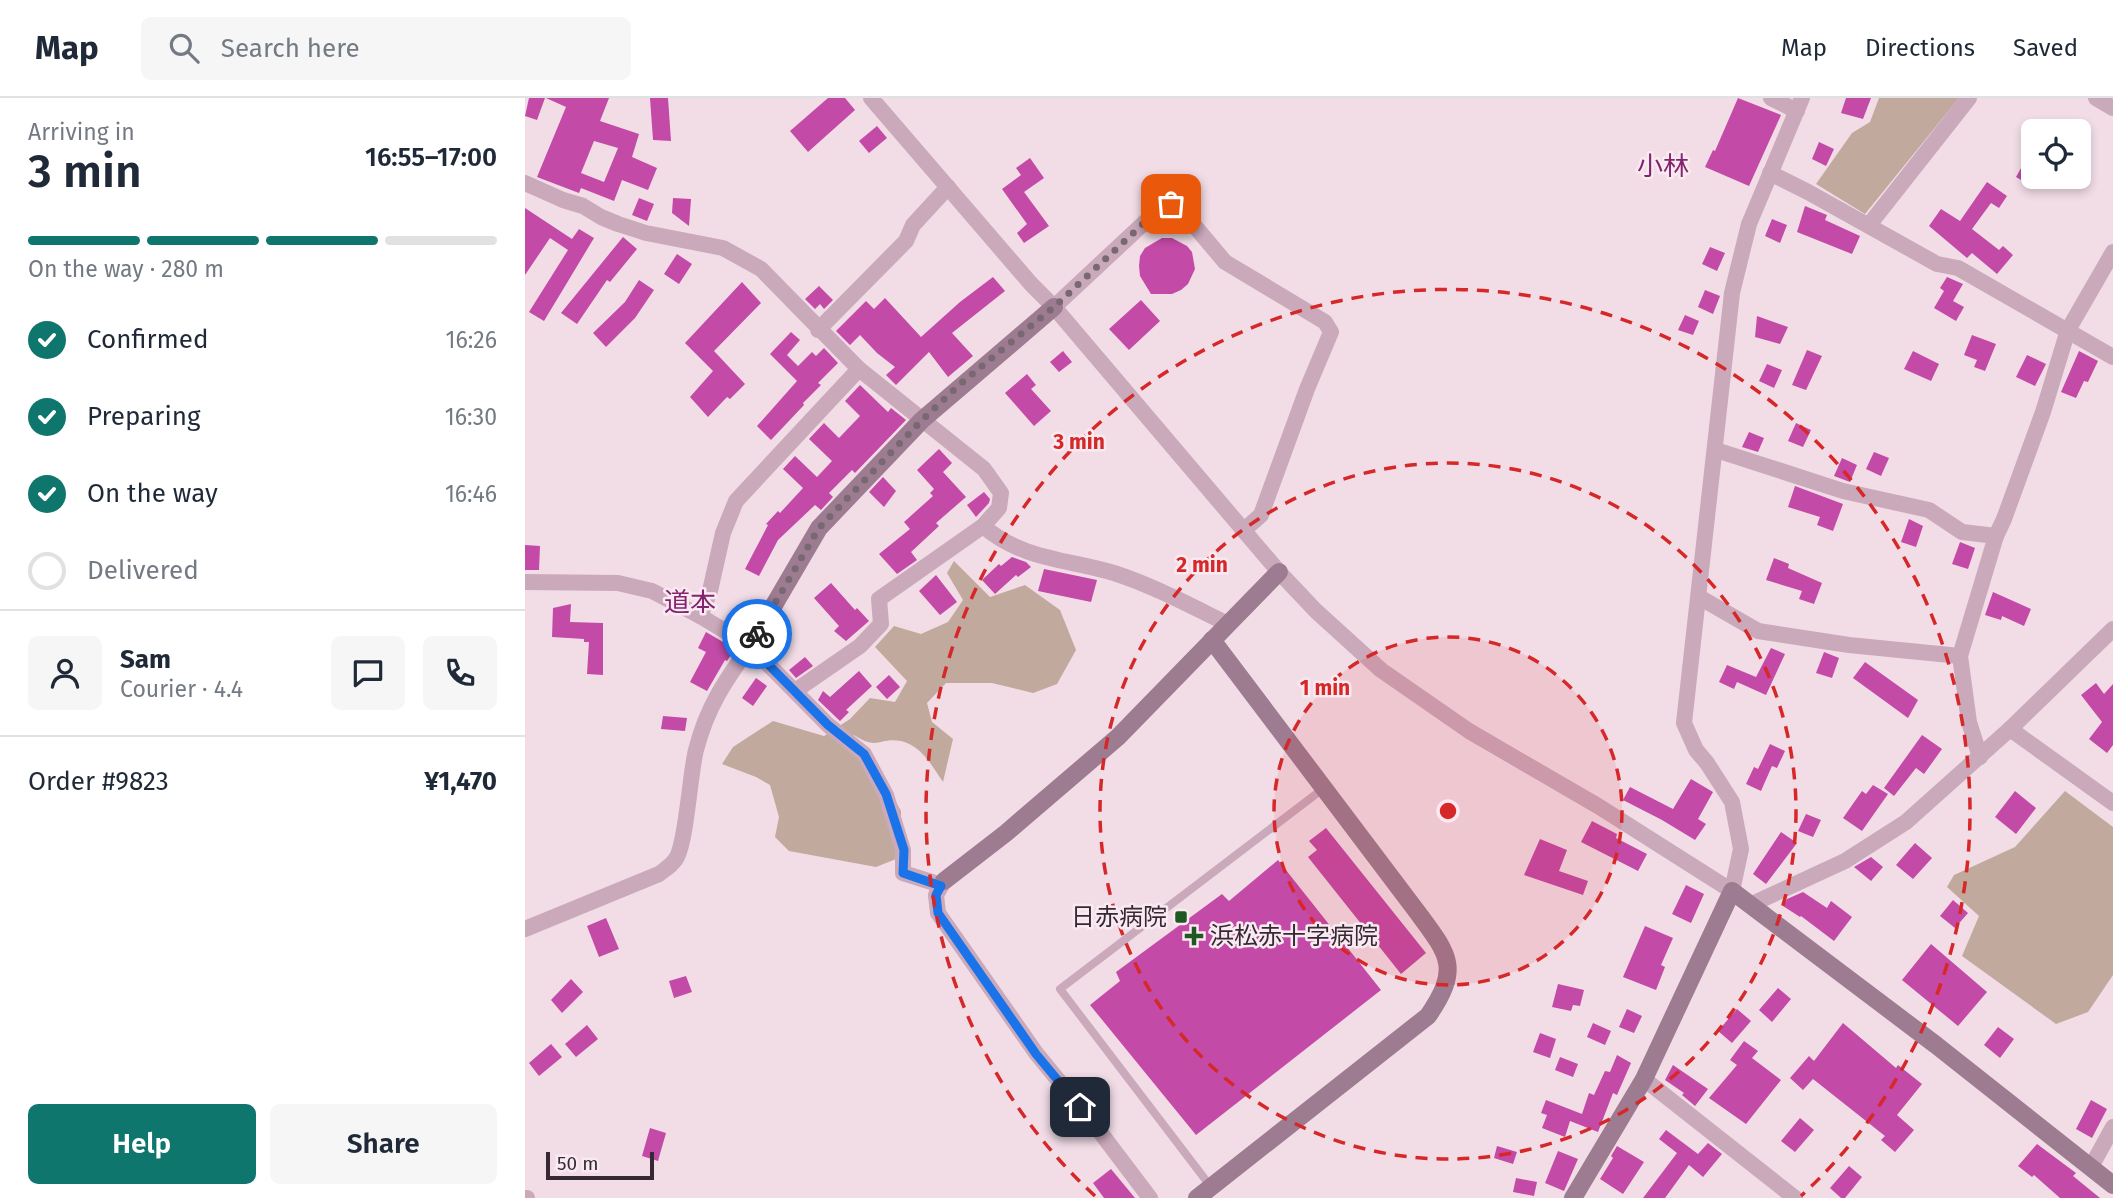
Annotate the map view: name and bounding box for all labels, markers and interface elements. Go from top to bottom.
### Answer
search box [141,17,631,80]
text: Map [35,28,99,68]
icon: search [165,29,203,67]
text: Search here [221,33,360,64]
text: Map [1781,34,1827,62]
text: Directions [1865,34,1975,62]
text: Saved [2013,34,2078,62]
text: Arriving in [28,118,135,146]
map controls [2021,119,2091,189]
button: locate [2021,119,2091,189]
text: 16:55–17:00 [365,142,497,173]
text: 3 min [28,144,142,199]
district label: 小林 [1637,151,1689,182]
pin [1141,174,1201,234]
icon: bag [1152,185,1190,223]
text: On the way · 280 m [28,255,224,283]
icon: check [28,321,66,359]
text: Confirmed [87,324,208,355]
text: 16:26 [446,326,497,354]
icon: check [28,398,66,436]
text: Preparing [87,401,200,432]
text: 16:30 [445,403,497,431]
text: 3 min [1052,429,1105,455]
icon: check [28,475,66,513]
text: On the way [87,478,218,509]
text: 16:46 [445,480,497,508]
text: 2 min [1176,552,1228,578]
text: Delivered [87,555,199,586]
district label: 道本 [664,587,716,618]
courier [722,599,792,669]
icon: bike [738,615,776,653]
button: person [28,636,102,710]
button: chat [331,636,405,710]
button: phone [423,636,497,710]
text: Sam [120,644,171,675]
text: Courier · 4.4 [120,675,243,703]
text: 1 min [1300,675,1350,701]
text: Order #9823 [28,766,169,797]
text: ¥1,470 [424,766,497,797]
centre of rings [1436,799,1460,823]
place label: 日赤病院 [1071,903,1167,931]
marker: 日赤病院 [1173,909,1189,925]
place label: 浜松赤十字病院 [1210,922,1378,950]
marker: 浜松赤十字病院 [1184,926,1204,946]
pin [1050,1077,1110,1137]
icon: home [1061,1088,1099,1126]
button: Help [28,1104,256,1184]
button: Share [270,1104,497,1184]
scale bar [546,1149,655,1181]
text: 50 m [557,1152,598,1175]

